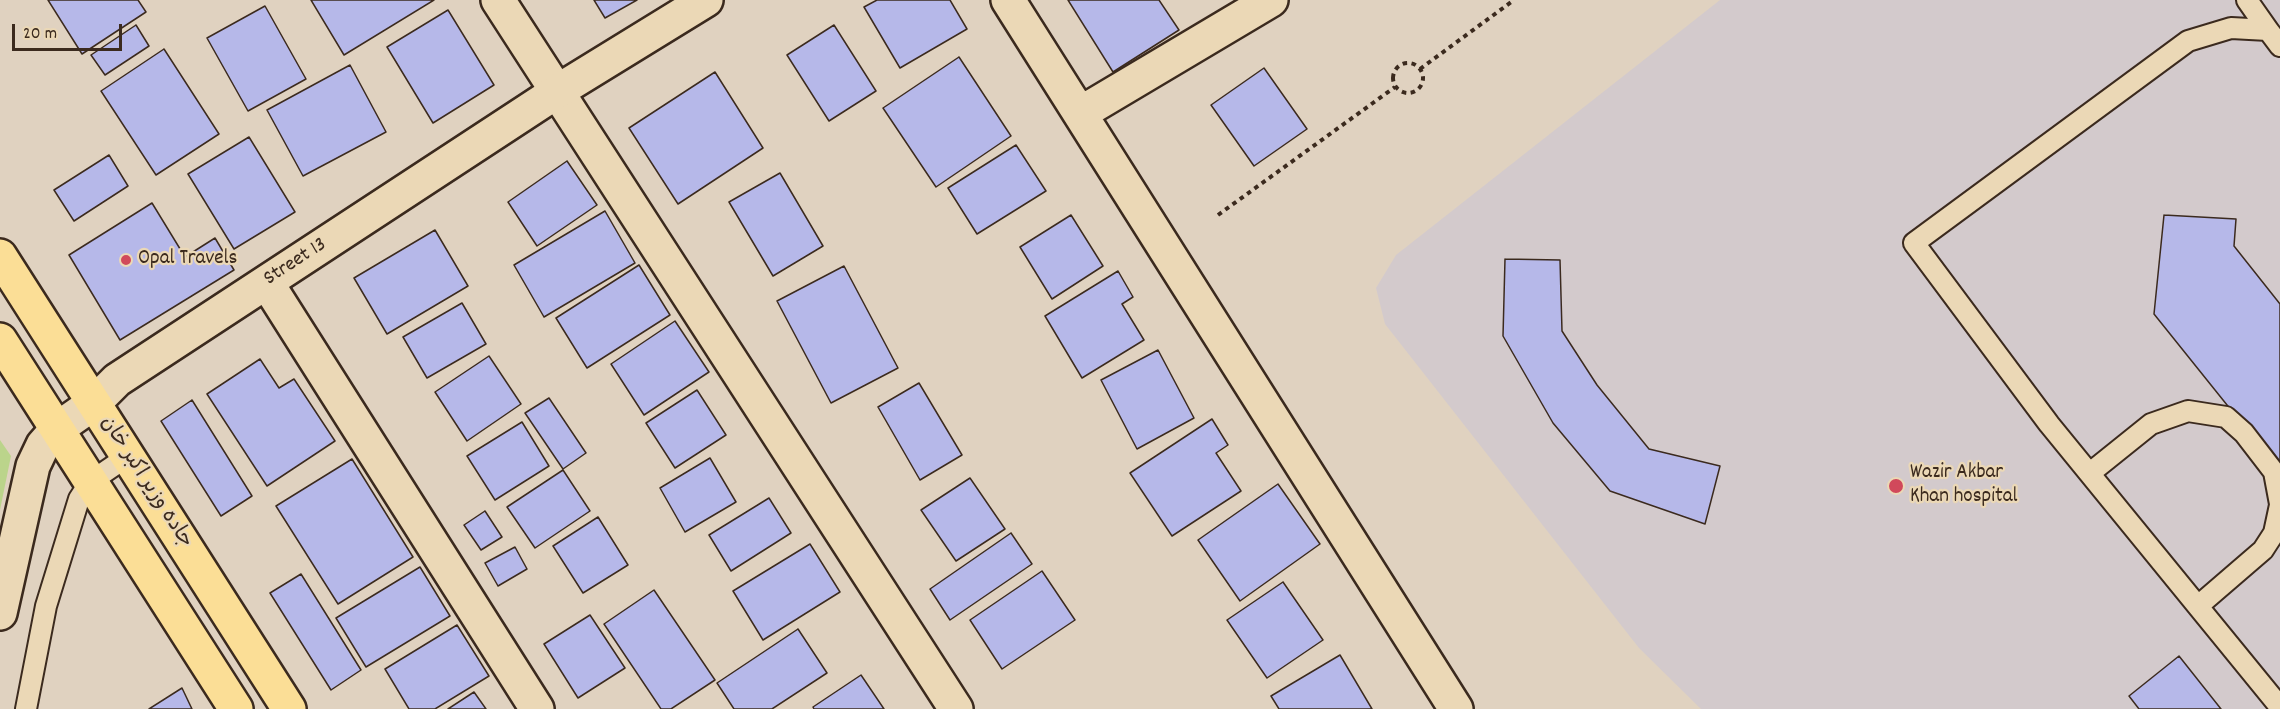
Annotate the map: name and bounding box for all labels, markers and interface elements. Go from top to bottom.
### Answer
scale bar [15,12,124,50]
text: 20 m [23,22,57,47]
street label: Street 13 [260,233,332,293]
place label: Opal Travels [138,247,237,273]
marker: Opal Travels [119,253,133,267]
street label: جاده وزیر اکبر خان [93,412,197,554]
place label: Wazir Akbar Khan hospital [1910,461,2018,511]
marker: Wazir Akbar Khan hospital [1887,477,1905,495]

